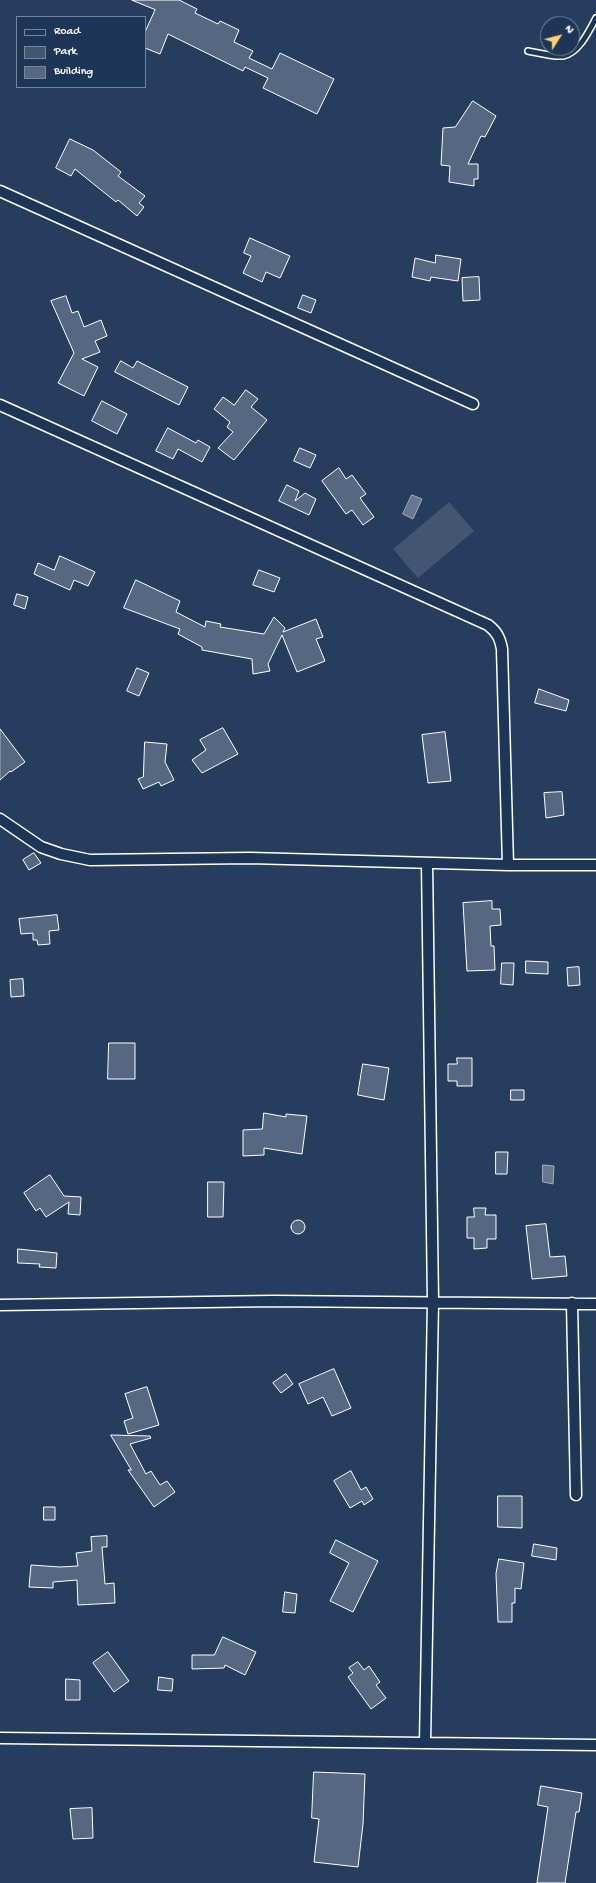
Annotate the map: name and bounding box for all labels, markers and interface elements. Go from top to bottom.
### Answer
legend [16,16,146,88]
north arrow [540,16,580,56]
text: N [562,23,576,36]
text: Road [54,25,80,39]
text: Park [54,45,77,59]
text: Building [54,65,93,79]

